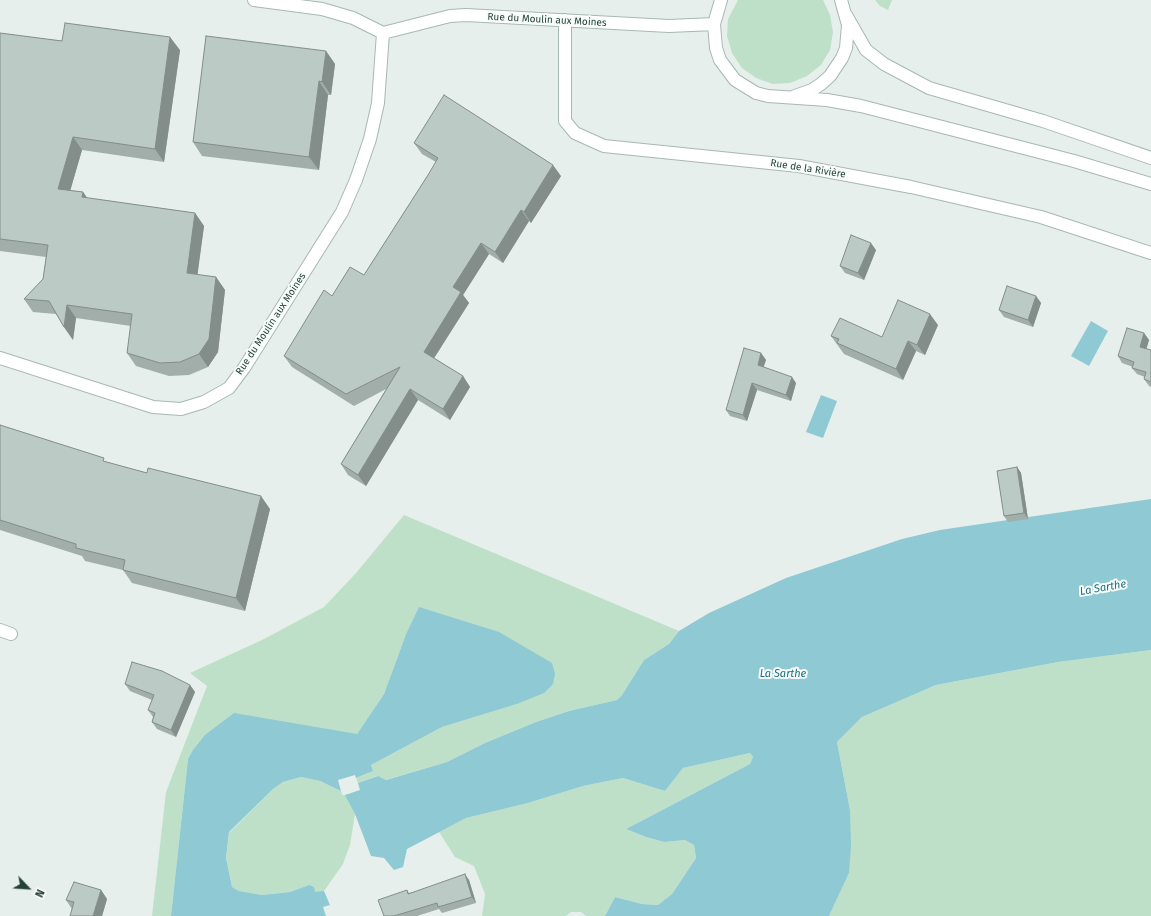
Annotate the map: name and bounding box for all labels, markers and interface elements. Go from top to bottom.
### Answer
street label: Rue du Moulin aux Moines [487,11,607,29]
street label: Rue de la Rivière [769,157,847,181]
street label: Rue du Moulin aux Moines [233,271,309,377]
water label: La Sarthe [1079,577,1127,599]
water label: La Sarthe [760,667,806,681]
north arrow [8,868,48,908]
text: N [32,887,47,899]

